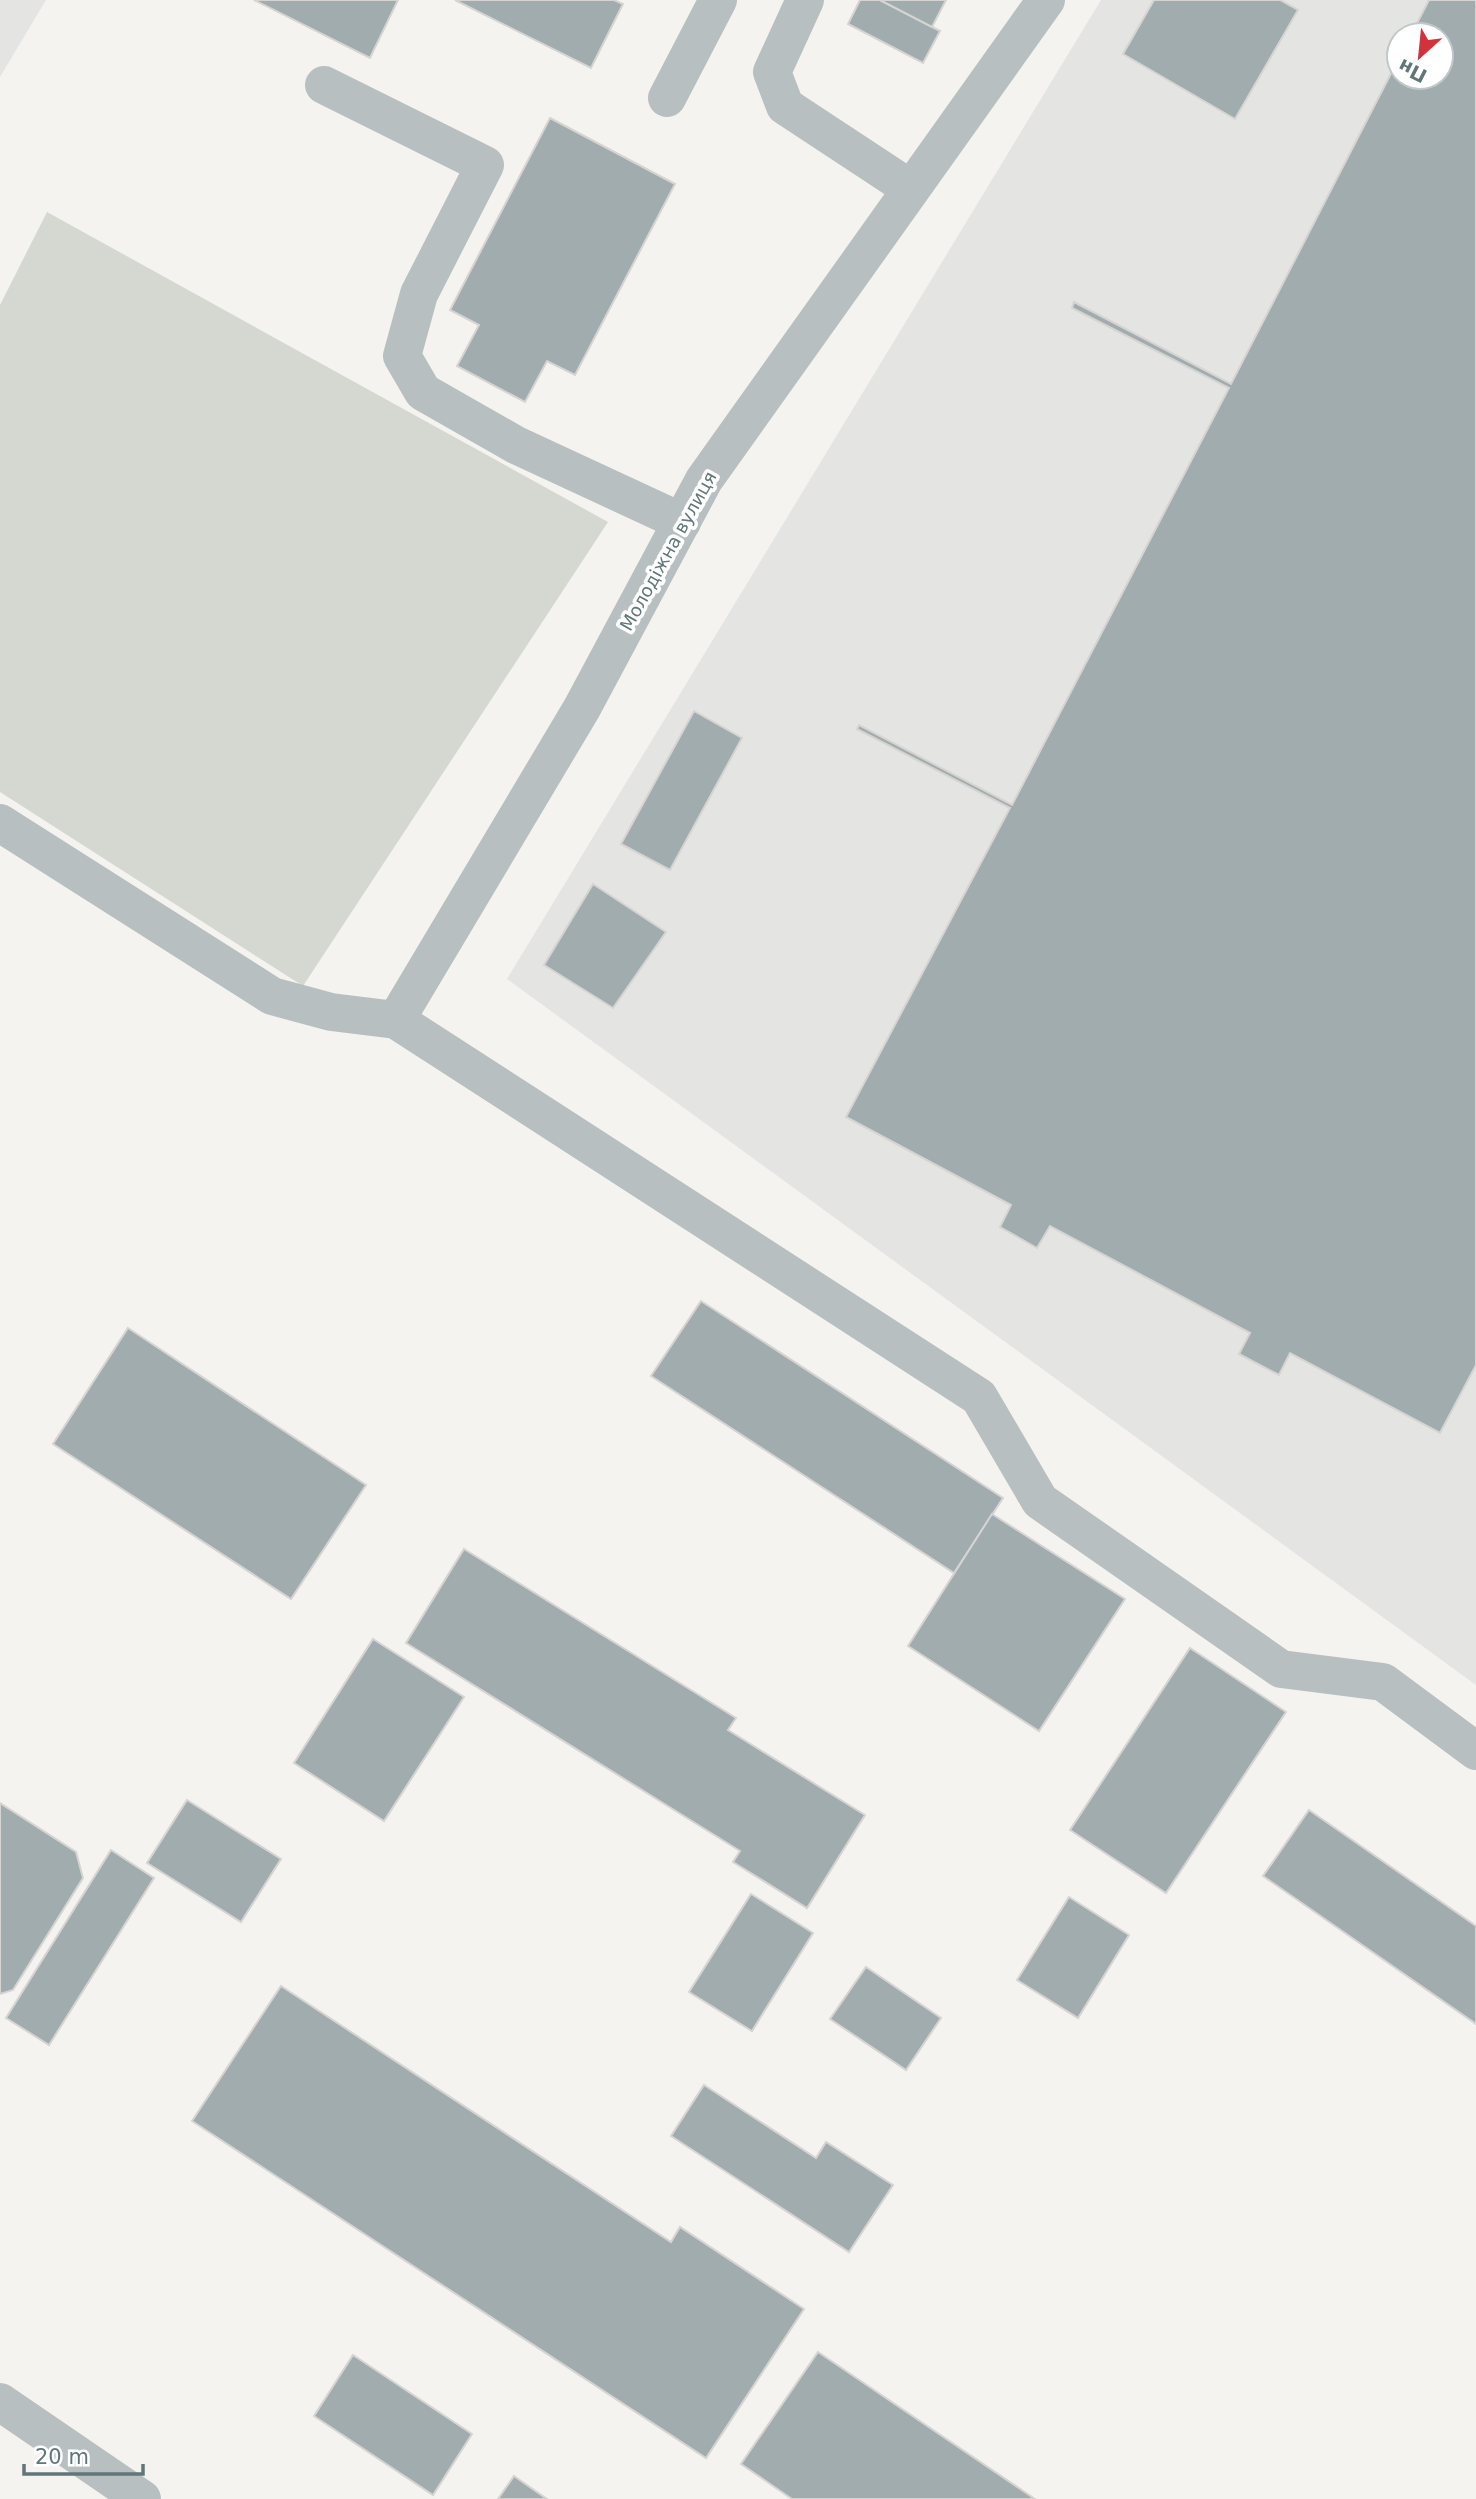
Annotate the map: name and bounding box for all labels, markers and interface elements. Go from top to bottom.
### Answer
north arrow [1385,21,1455,91]
text: Пн [1394,55,1430,88]
street label: Молодіжна вулиця [615,468,721,634]
scale bar [24,2432,144,2476]
text: 20 m [35,2445,89,2469]

